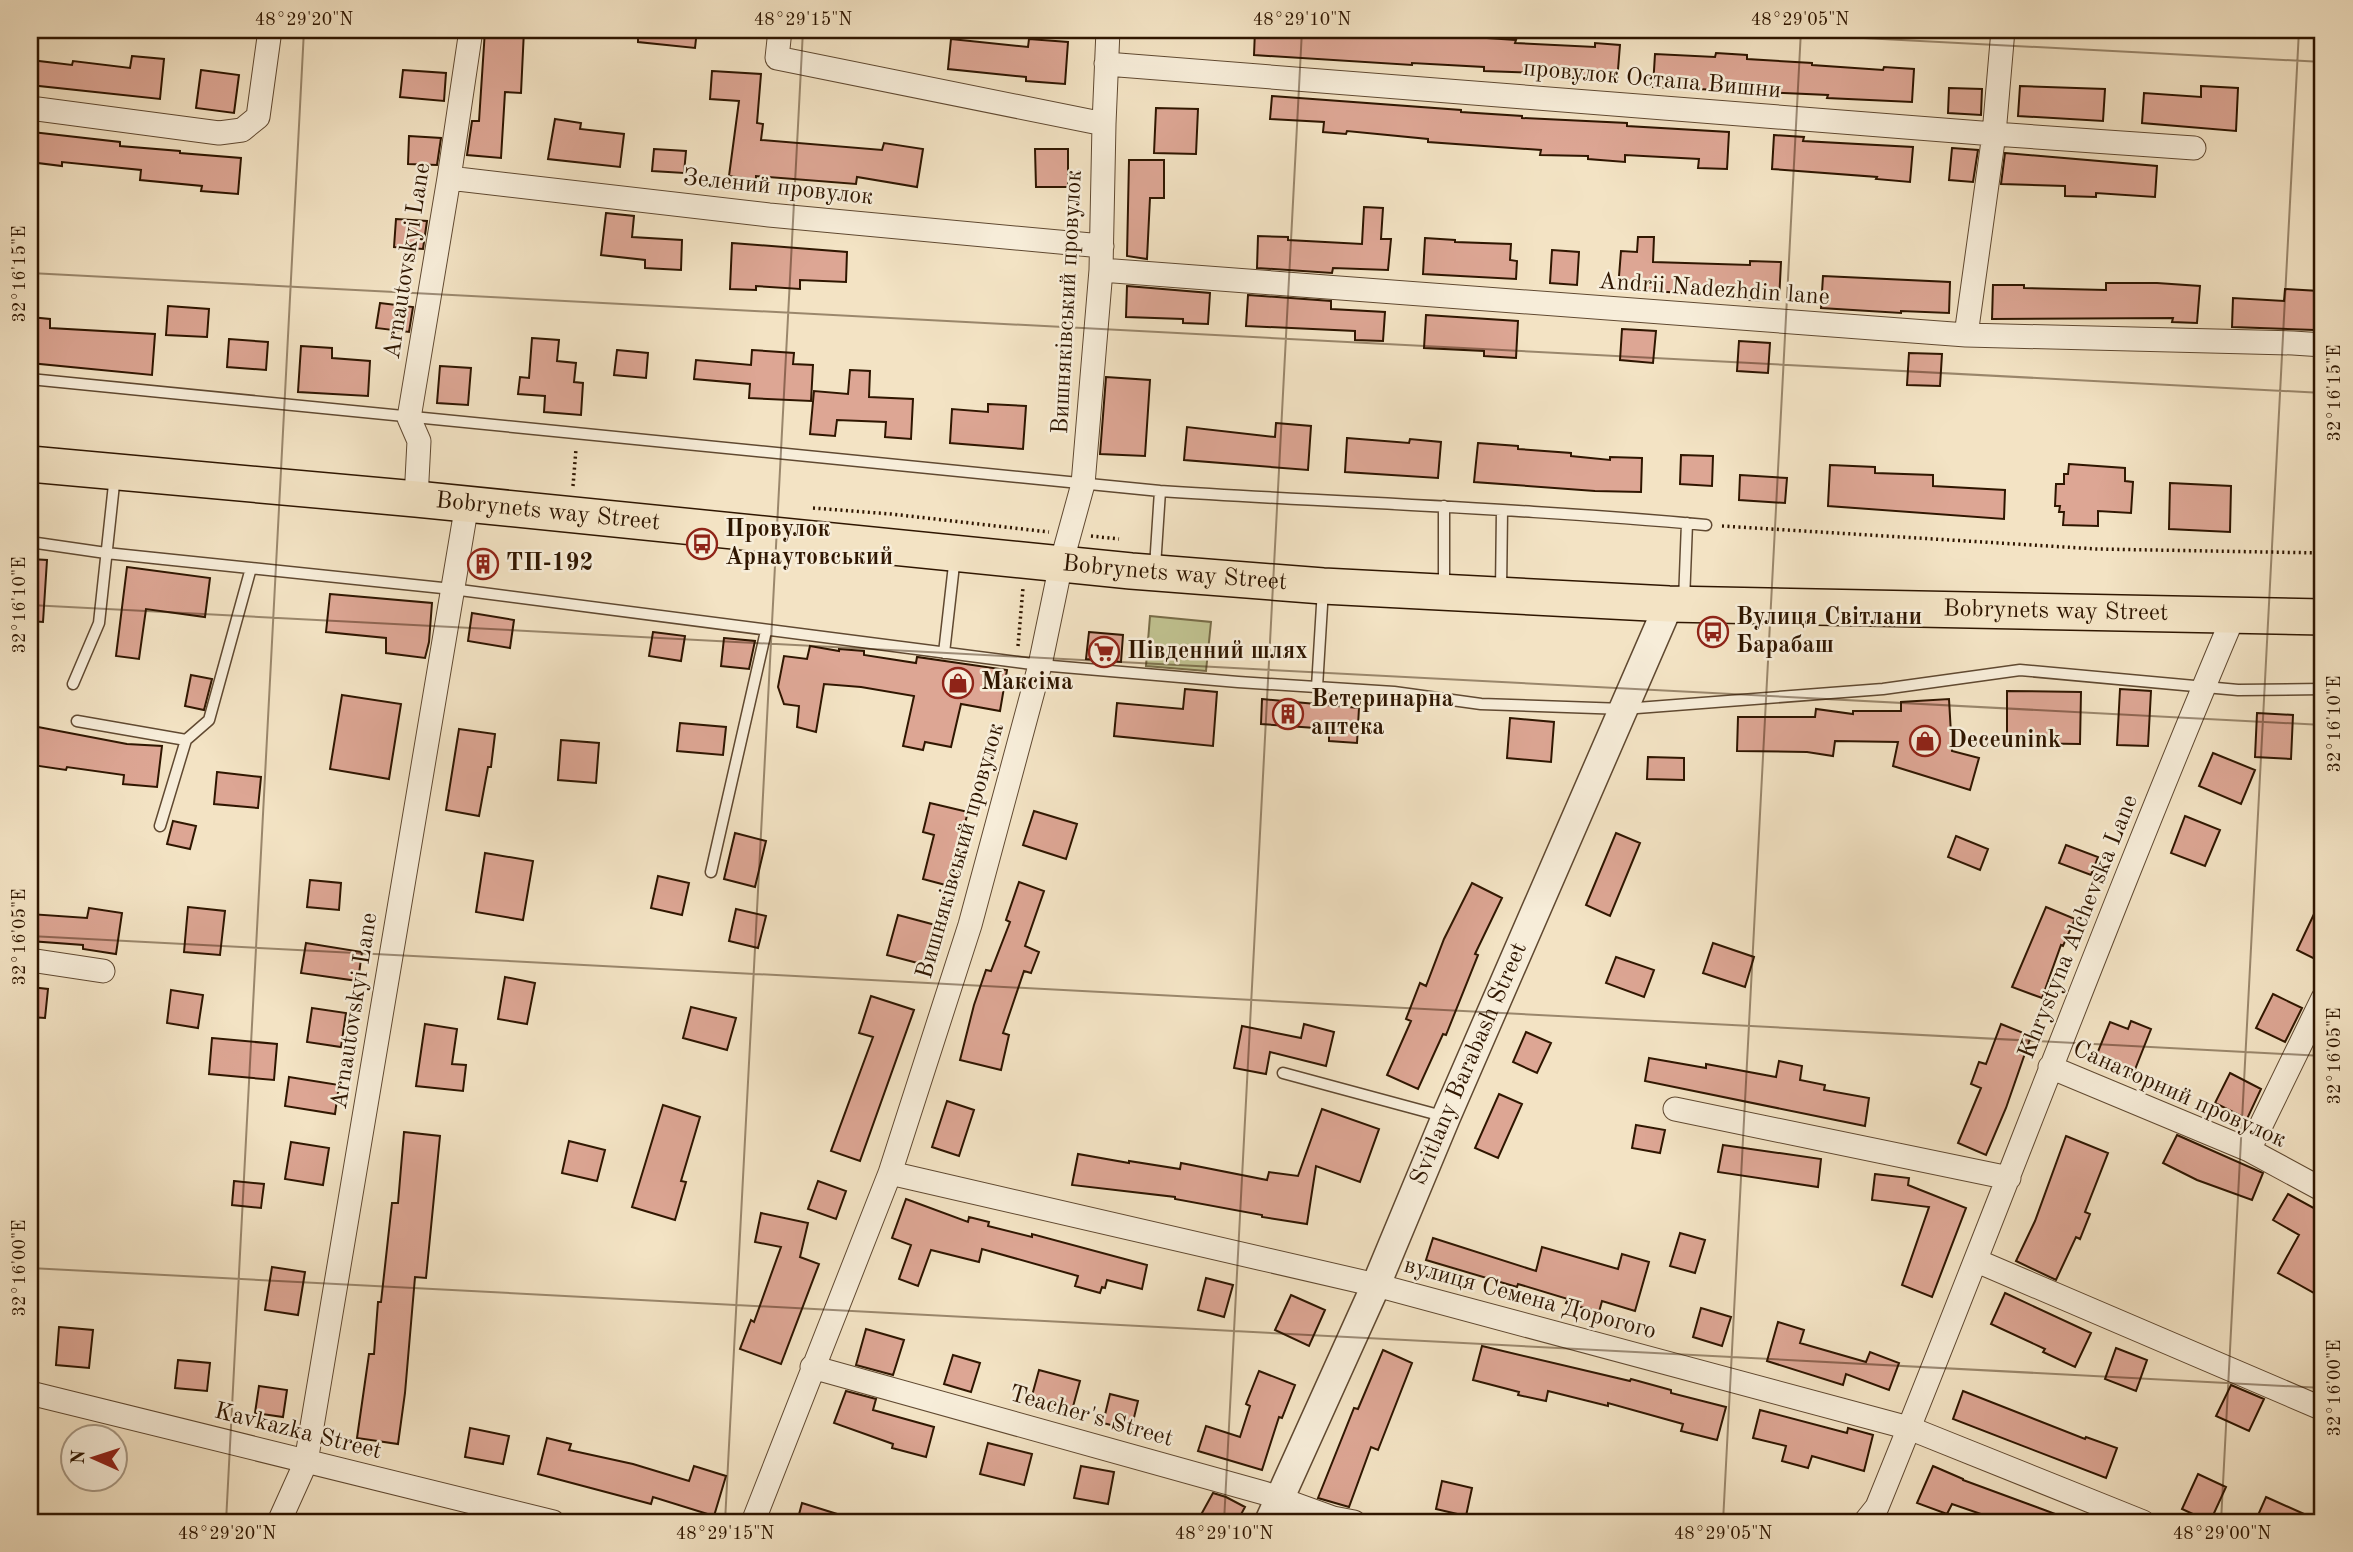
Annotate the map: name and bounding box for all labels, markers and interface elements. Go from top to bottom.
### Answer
text: 48°29'20"N [255,11,353,29]
text: 48°29'15"N [754,11,852,29]
text: 48°29'10"N [1253,11,1351,29]
text: 48°29'05"N [1751,11,1849,29]
street label: провулок Остапа Вишни [1522,57,1782,103]
street label: Arnautovskyi Lane [381,161,435,361]
street label: Зелений провулок [682,166,874,210]
street label: Вишняківський провулок [1049,169,1087,435]
text: 32°16'15"E [11,226,29,322]
street label: Andrii Nadezhdin lane [1598,270,1830,310]
text: 32°16'15"E [2326,345,2344,441]
street label: Bobrynets way Street [434,489,661,535]
place label: Провулок Арнаутовський [725,518,893,570]
bus stop icon: Провулок Арнаутовський [685,527,719,561]
building icon: ТП-192 [466,547,500,581]
place label: ТП-192 [506,552,593,576]
street label: Bobrynets way Street [1061,552,1288,595]
text: 32°16'10"E [11,557,29,653]
street label: Bobrynets way Street [1943,597,2169,626]
place label: Вулиця Світлани Барабаш [1736,606,1922,658]
bus stop icon: Вулиця Світлани Барабаш [1696,615,1730,649]
supermarket icon: Південний шлях [1087,635,1121,669]
place label: Південний шлях [1127,640,1308,664]
shop icon: Максіма [941,666,975,700]
place label: Максіма [981,671,1073,695]
text: 32°16'10"E [2326,676,2344,772]
place label: Ветеринарна аптека [1311,688,1454,740]
building icon: Ветеринарна аптека [1271,697,1305,731]
street label: Вишняківський провулок [913,720,1009,982]
shop icon: Deceunink [1908,724,1942,758]
place label: Deceunink [1948,729,2061,753]
street label: Khrystyna Alchevska Lane [2015,792,2143,1062]
text: 32°16'05"E [11,889,29,985]
street label: Arnautovskyi Lane [328,911,382,1111]
street label: Svitlany Barabash Street [1407,939,1532,1189]
text: 32°16'05"E [2326,1008,2344,1104]
street label: Санаторний провулок [2069,1037,2289,1153]
text: 32°16'00"E [11,1220,29,1316]
street label: вулиця Семена Дорогого [1401,1254,1659,1344]
text: 32°16'00"E [2326,1340,2344,1436]
street label: Teacher's Street [1006,1382,1176,1452]
street label: Kavkazka Street [212,1400,384,1464]
north arrow [60,1422,130,1492]
text: N [70,1449,89,1465]
text: 48°29'20"N [178,1525,276,1543]
text: 48°29'15"N [676,1525,774,1543]
text: 48°29'10"N [1175,1525,1273,1543]
text: 48°29'05"N [1674,1525,1772,1543]
text: 48°29'00"N [2173,1525,2271,1543]

